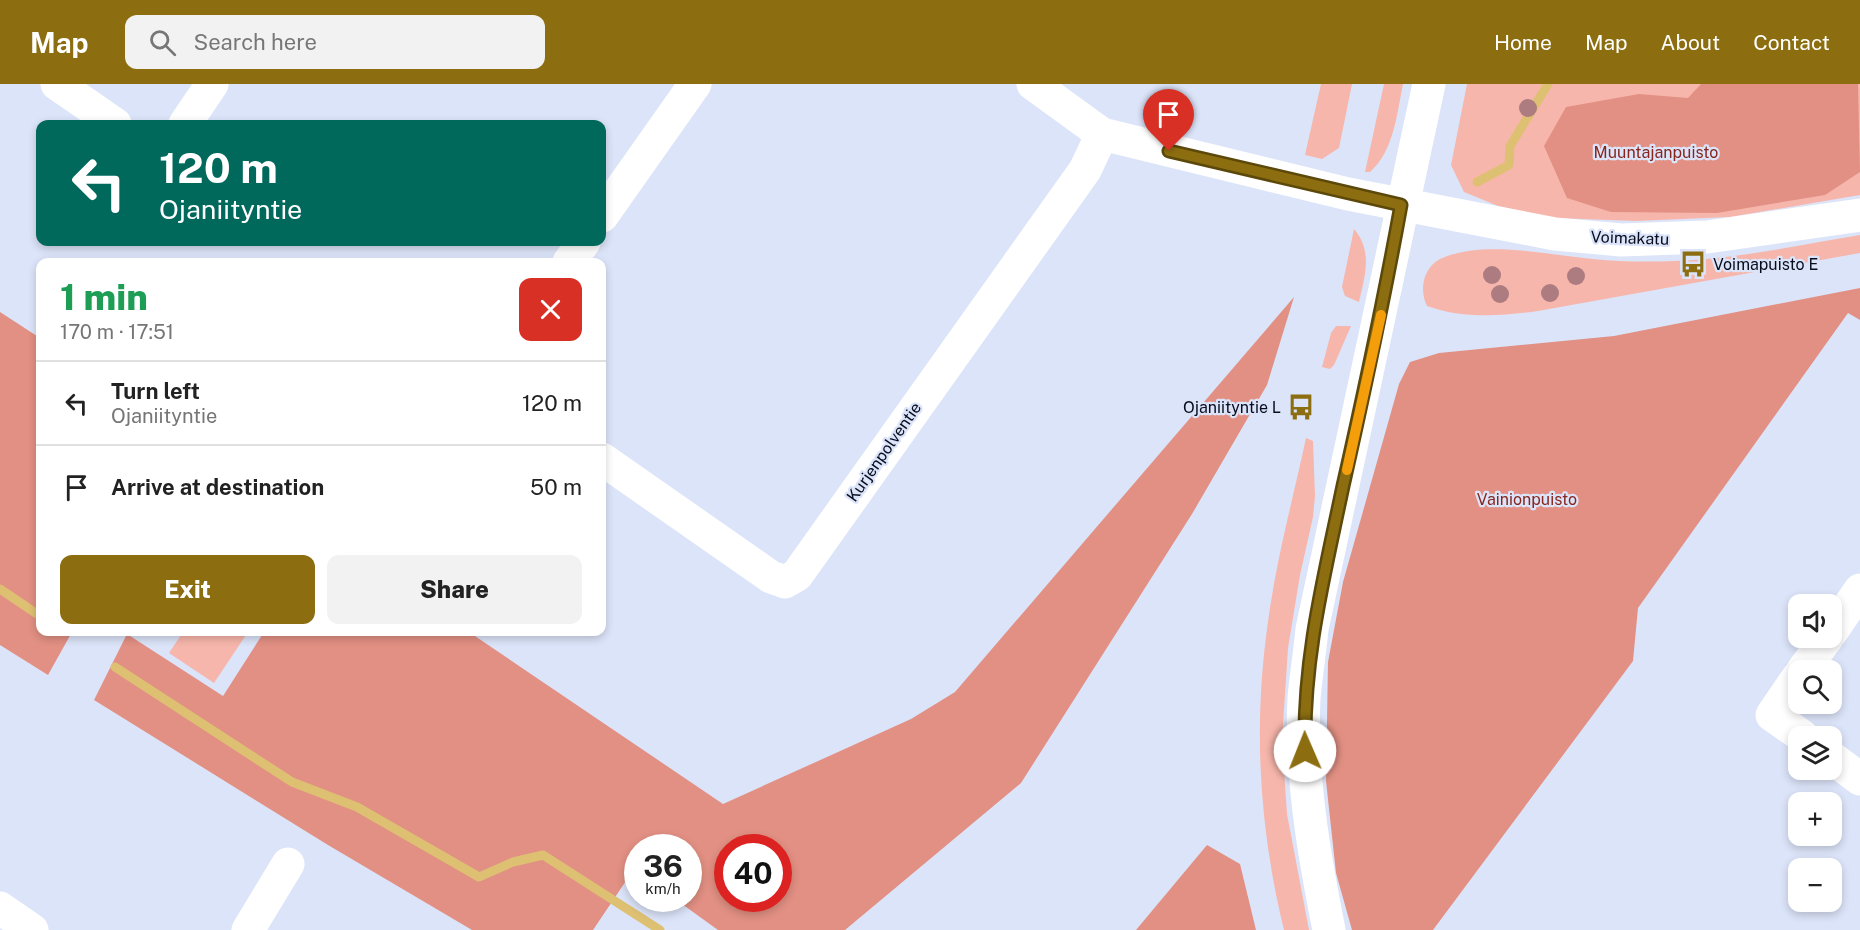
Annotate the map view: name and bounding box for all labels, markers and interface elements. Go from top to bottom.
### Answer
search box [125,15,545,69]
text: Map [30,26,89,59]
icon: search [146,26,179,59]
text: Search here [194,29,317,55]
text: Home [1494,30,1552,55]
text: Map [1585,30,1628,55]
text: About [1661,30,1720,55]
text: Contact [1753,30,1830,55]
pin [1143,89,1194,151]
icon: arrive [1152,98,1185,131]
text: 120 m [159,143,278,192]
park label: Muuntajanpuisto [1594,143,1718,162]
icon: left [60,144,138,222]
text: Ojaniityntie [159,193,302,225]
street label: Voimakatu [1590,227,1670,249]
bus stop icon: Voimapuisto E [1678,249,1708,279]
place label: Voimapuisto E [1713,255,1818,274]
text: 1 min [60,276,148,318]
button: close [519,278,582,341]
text: 170 m · 17:51 [60,320,174,344]
text: Turn left [111,378,200,404]
icon: left [60,387,93,420]
text: 120 m [522,390,582,416]
bus stop icon: Ojaniityntie L [1286,392,1316,422]
place label: Ojaniityntie L [1183,398,1281,417]
street label: Kurjenpolventie [843,399,925,505]
text: Ojaniityntie [111,404,217,428]
icon: arrive [60,471,93,504]
text: Arrive at destination [111,474,324,500]
text: 50 m [530,474,582,500]
park label: Vainionpuisto [1477,490,1577,509]
button: Exit [60,555,315,624]
button: Share [327,555,582,624]
map controls [1788,594,1842,912]
button: sound [1788,594,1842,648]
button: search [1788,660,1842,714]
position arrow [1273,719,1337,783]
button: layers [1788,726,1842,780]
button: + [1788,792,1842,846]
speed limit sign: 40 [714,834,792,912]
text: 36 [643,848,683,884]
button: − [1788,858,1842,912]
text: km/h [645,880,681,897]

